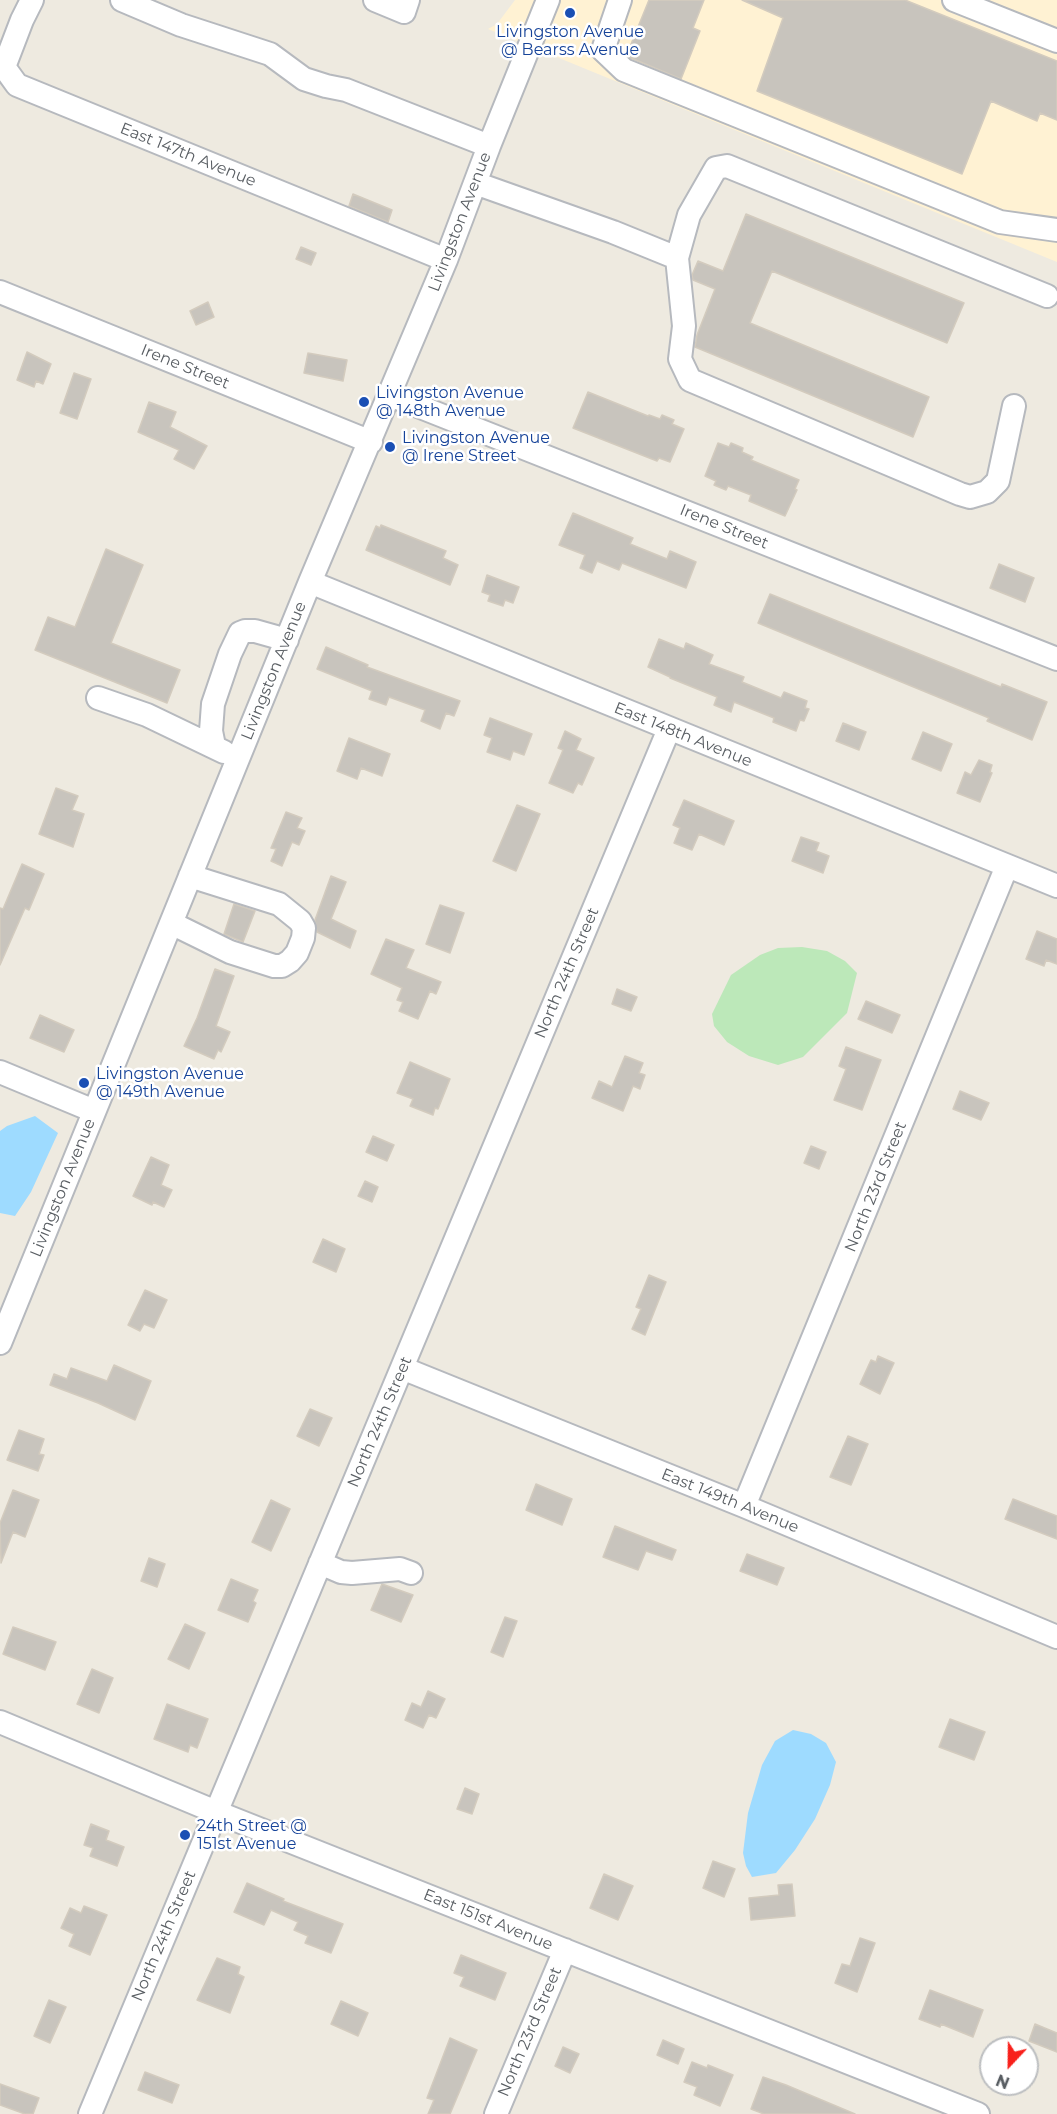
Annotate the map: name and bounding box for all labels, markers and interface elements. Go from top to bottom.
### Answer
marker: Livingston Avenue @ Bearss Avenue [563,6,577,20]
place label: Livingston Avenue @ Bearss Avenue [496,22,644,60]
street label: East 147th Avenue [117,119,259,191]
street label: Livingston Avenue [425,150,495,294]
street label: Irene Street [138,341,232,393]
place label: Livingston Avenue @ 148th Avenue [376,383,524,421]
marker: Livingston Avenue @ 148th Avenue [357,395,371,409]
place label: Livingston Avenue @ Irene Street [402,428,550,466]
marker: Livingston Avenue @ Irene Street [383,440,397,454]
street label: Irene Street [677,501,771,553]
street label: Livingston Avenue [237,599,311,743]
street label: East 148th Avenue [611,699,755,771]
street label: North 24th Street [531,905,603,1041]
place label: Livingston Avenue @ 149th Avenue [96,1064,244,1102]
marker: Livingston Avenue @ 149th Avenue [77,1076,91,1090]
street label: Livingston Avenue [26,1116,100,1260]
street label: North 23rd Street [841,1119,911,1255]
street label: North 24th Street [344,1354,416,1490]
street label: East 149th Avenue [658,1465,802,1537]
place label: 24th Street @ 151st Avenue [197,1816,307,1854]
marker: 24th Street @ 151st Avenue [178,1828,192,1842]
street label: North 24th Street [128,1868,200,2004]
street label: East 151st Avenue [420,1885,556,1955]
street label: North 23rd Street [494,1964,566,2100]
north arrow [979,2036,1039,2096]
text: N [993,2070,1012,2093]

